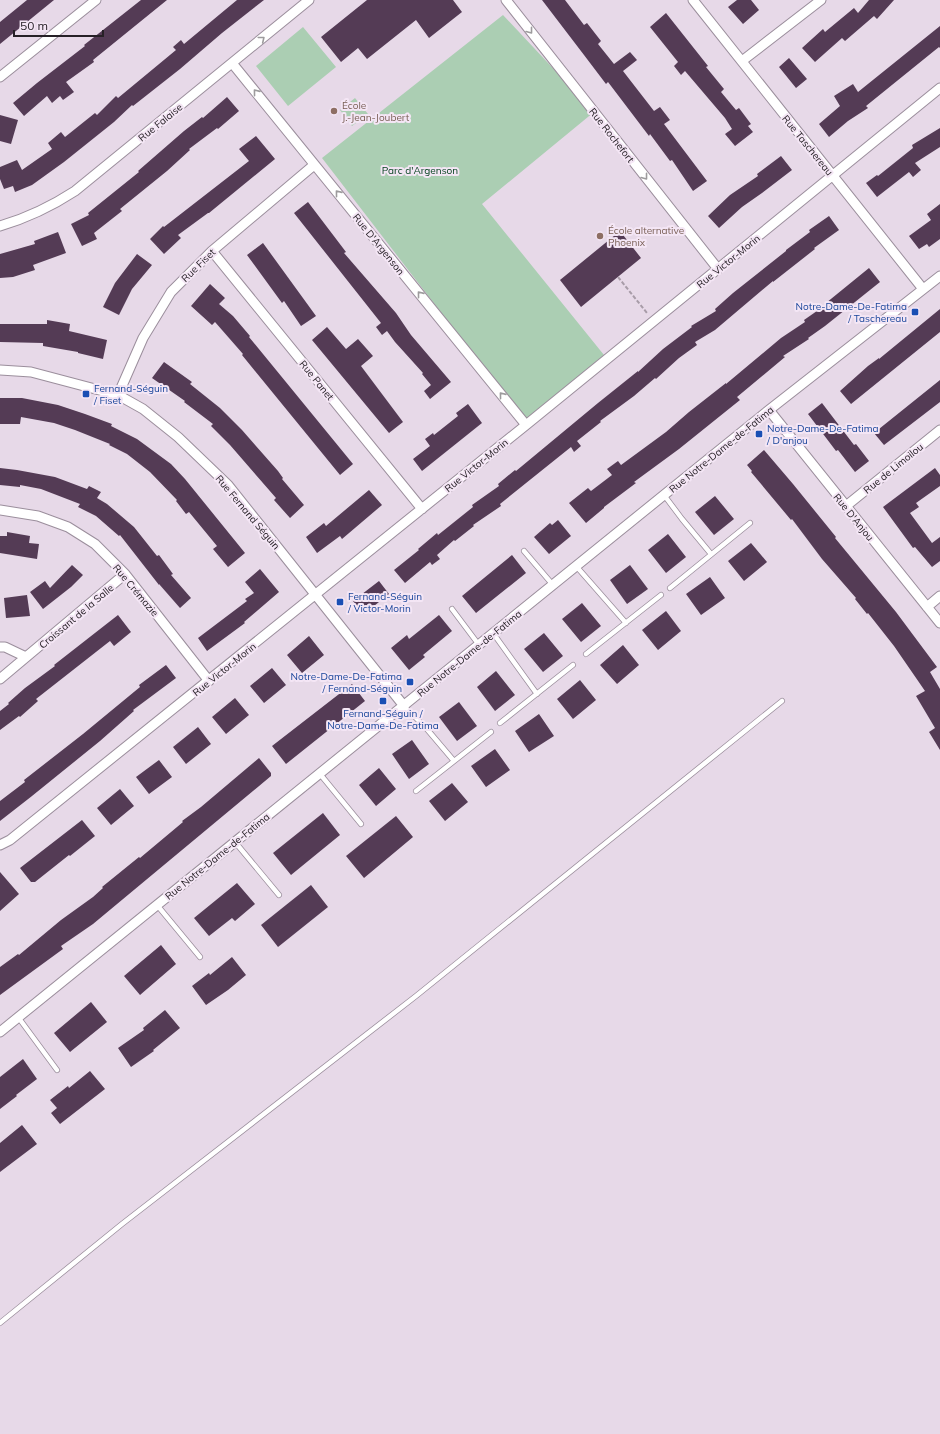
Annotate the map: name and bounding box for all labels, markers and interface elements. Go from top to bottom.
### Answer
scale bar [14,12,103,38]
text: 50 m [20,18,48,33]
one-way arrow [525,26,532,33]
one-way arrow [257,36,264,43]
one-way arrow [253,90,260,97]
place label: École J.-Jean-Joubert [342,99,410,124]
street label: Rue Falaise [136,101,185,144]
street label: Rue Rochefort [586,105,637,166]
marker: École J.-Jean-Joubert [329,106,339,116]
street label: Rue Taschereau [779,112,836,178]
park label: Parc d'Argenson [382,164,458,177]
one-way arrow [641,172,648,179]
one-way arrow [335,191,342,198]
street label: Rue D'Argenson [350,211,407,278]
place label: École alternative Phoenix [608,224,684,249]
marker: École alternative Phoenix [595,231,605,241]
street label: Rue Victor-Morin [694,232,763,291]
street label: Rue Fiset [178,246,219,285]
one-way arrow [417,291,424,299]
place label: Notre-Dame-De-Fatima / Taschereau [796,300,907,325]
marker: Notre-Dame-De-Fatima / Taschereau [910,307,920,317]
street label: Rue Panet [297,358,337,403]
place label: Fernand-Séguin / Fiset [93,382,168,407]
marker: Fernand-Séguin / Fiset [81,389,91,399]
one-way arrow [499,392,506,399]
street label: Rue Notre-Dame-de-Fatima [666,403,776,496]
place label: Notre-Dame-De-Fatima / D'anjou [766,422,879,447]
marker: Notre-Dame-De-Fatima / D'anjou [754,429,764,439]
street label: Rue Victor-Morin [442,436,511,495]
street label: Rue de Limoilou [861,440,926,497]
street label: Rue Fernand Séguin [213,472,283,552]
street label: Rue D'Anjou [830,491,877,544]
street label: Rue Crémazie [110,561,161,619]
street label: Croissant de la Salle [36,581,116,652]
place label: Fernand-Séguin / Victor-Morin [347,590,422,615]
marker: Fernand-Séguin / Victor-Morin [335,597,345,607]
street label: Rue Notre-Dame-de-Fatima [414,607,524,700]
street label: Rue Victor-Morin [190,640,259,699]
place label: Notre-Dame-De-Fatima / Fernand-Séguin [291,670,402,695]
marker: Notre-Dame-De-Fatima / Fernand-Séguin [405,677,415,687]
marker: Fernand-Séguin / Notre-Dame-De-Fatima [378,696,388,706]
place label: Fernand-Séguin / Notre-Dame-De-Fatima [327,707,439,732]
street label: Rue Notre-Dame-de-Fatima [162,810,272,903]

